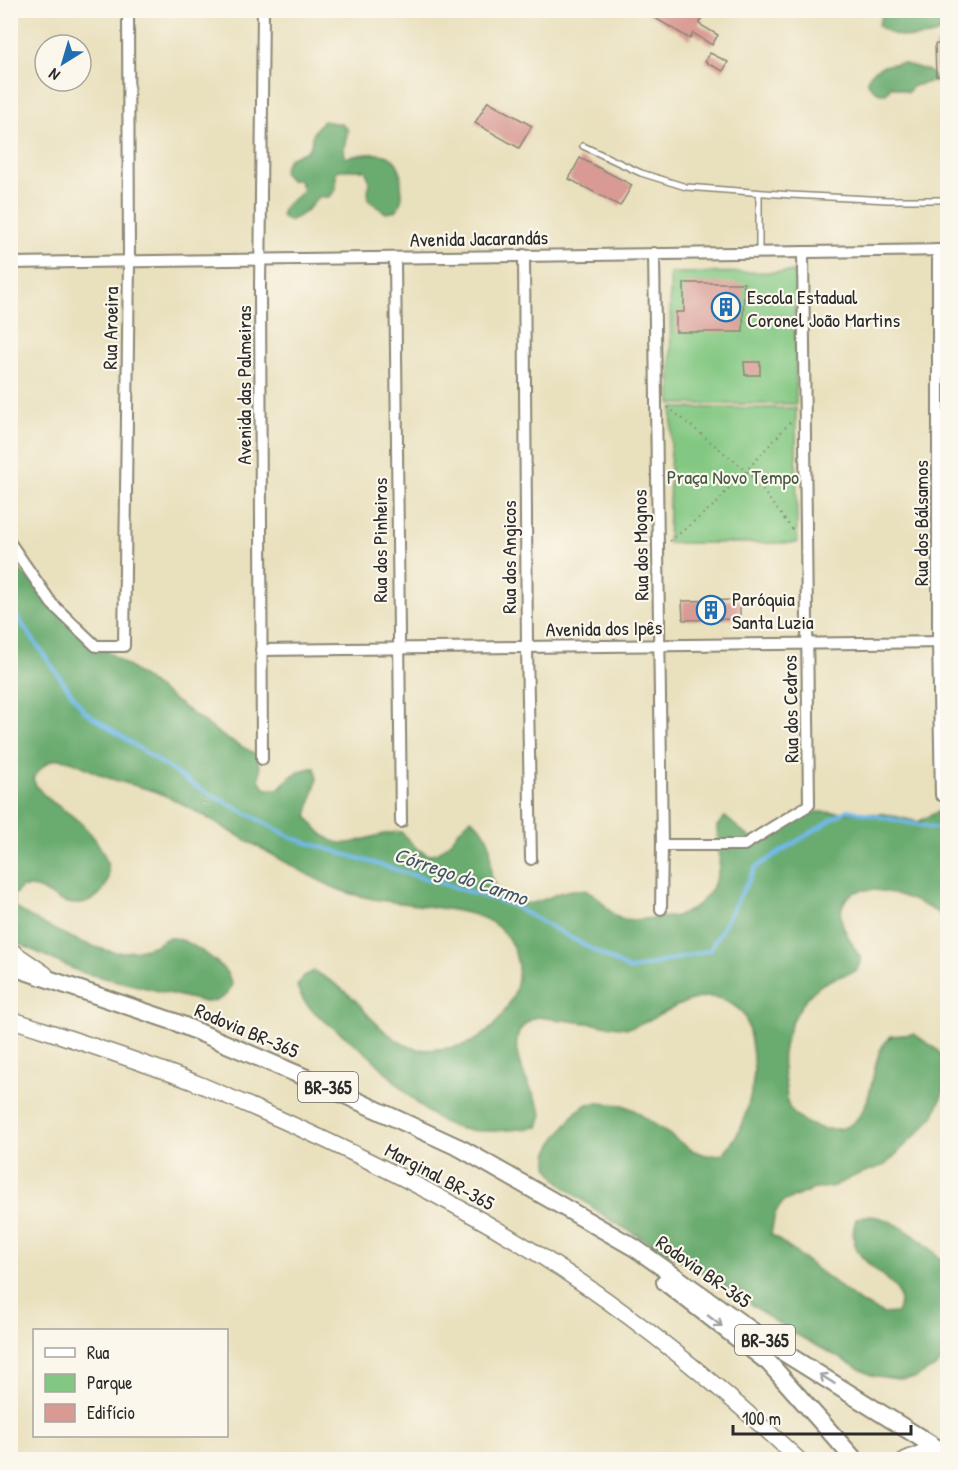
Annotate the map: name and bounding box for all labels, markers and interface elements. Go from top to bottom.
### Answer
north arrow [33,33,93,93]
text: N [44,63,64,86]
street label: Avenida Jacarandás [410,223,549,253]
place label: Escola Estadual Coronel João Martins [747,283,900,333]
street label: Rua Aroeira [96,286,124,370]
building icon: Escola Estadual Coronel João Martins [710,291,742,323]
street label: Avenida das Palmeiras [230,305,257,465]
street label: Rua dos Bálsamos [907,460,934,586]
park label: Praça Novo Tempo [667,463,799,490]
street label: Rua dos Pinheiros [366,477,393,603]
street label: Rua dos Mognos [626,489,654,601]
street label: Rua dos Angicos [495,500,522,614]
place label: Paróquia Santa Luzia [732,585,814,635]
building icon: Paróquia Santa Luzia [695,594,727,626]
street label: Avenida dos Ipês [545,613,663,643]
street label: Rua dos Cedros [776,655,804,763]
water label: Córrego do Carmo [390,840,533,913]
street label: Rodovia BR-365 [191,996,304,1064]
road number: BR-365 [298,1072,358,1102]
street label: Marginal BR-365 [381,1136,500,1216]
street label: Rodovia BR-365 [651,1228,757,1314]
one-way arrow [707,1314,723,1327]
road number: BR-365 [735,1325,795,1355]
legend [33,1329,228,1437]
text: Rua [87,1340,109,1365]
text: Parque [87,1370,132,1395]
one-way arrow [819,1373,836,1385]
scale bar [733,1398,912,1436]
text: Edifício [87,1400,135,1425]
text: 100 m [742,1406,781,1431]

